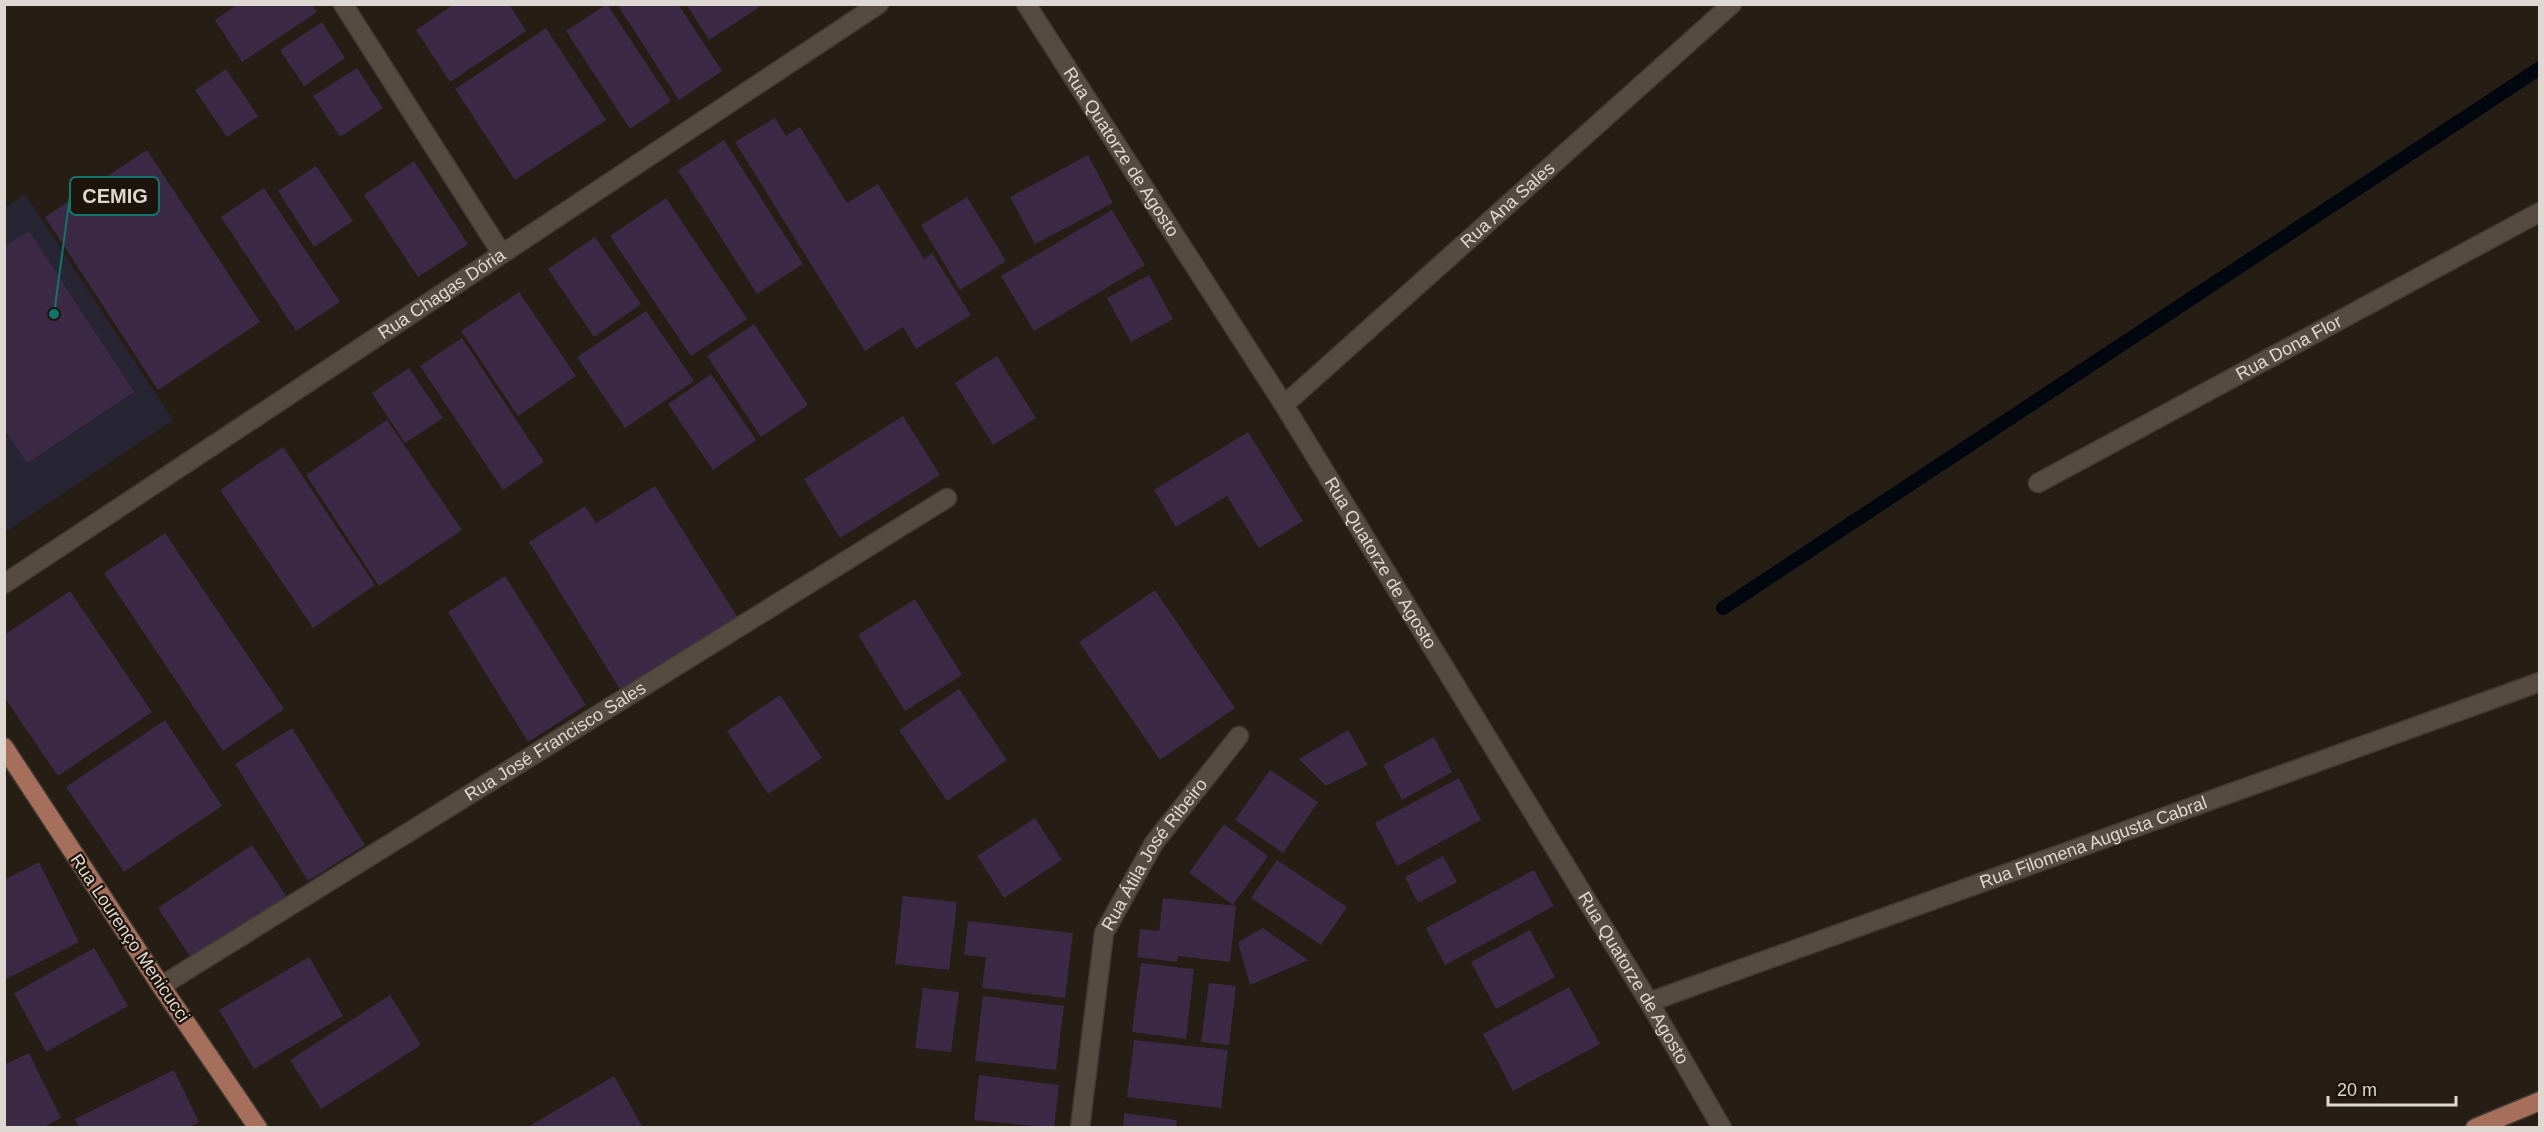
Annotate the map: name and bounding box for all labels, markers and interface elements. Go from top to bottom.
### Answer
street label: Rua Quatorze de Agosto [1059,64,1183,240]
street label: Rua Ana Sales [1456,158,1559,252]
callout: CEMIG [70,177,159,215]
text: CEMIG [82,185,148,207]
street label: Rua Chagas Dória [374,244,510,343]
street label: Rua Dona Flor [2233,311,2345,384]
street label: Rua Quatorze de Agosto [1321,474,1441,652]
street label: Rua José Francisco Sales [461,678,649,805]
street label: Rua Átila José Ribeiro [1097,774,1211,934]
street label: Rua Filomena Augusta Cabral [1977,792,2210,892]
street label: Rua Lourenço Menicucci [66,850,194,1026]
street label: Rua Quatorze de Agosto [1574,888,1693,1068]
scale bar [2328,1069,2456,1107]
text: 20 m [2337,1080,2377,1100]

